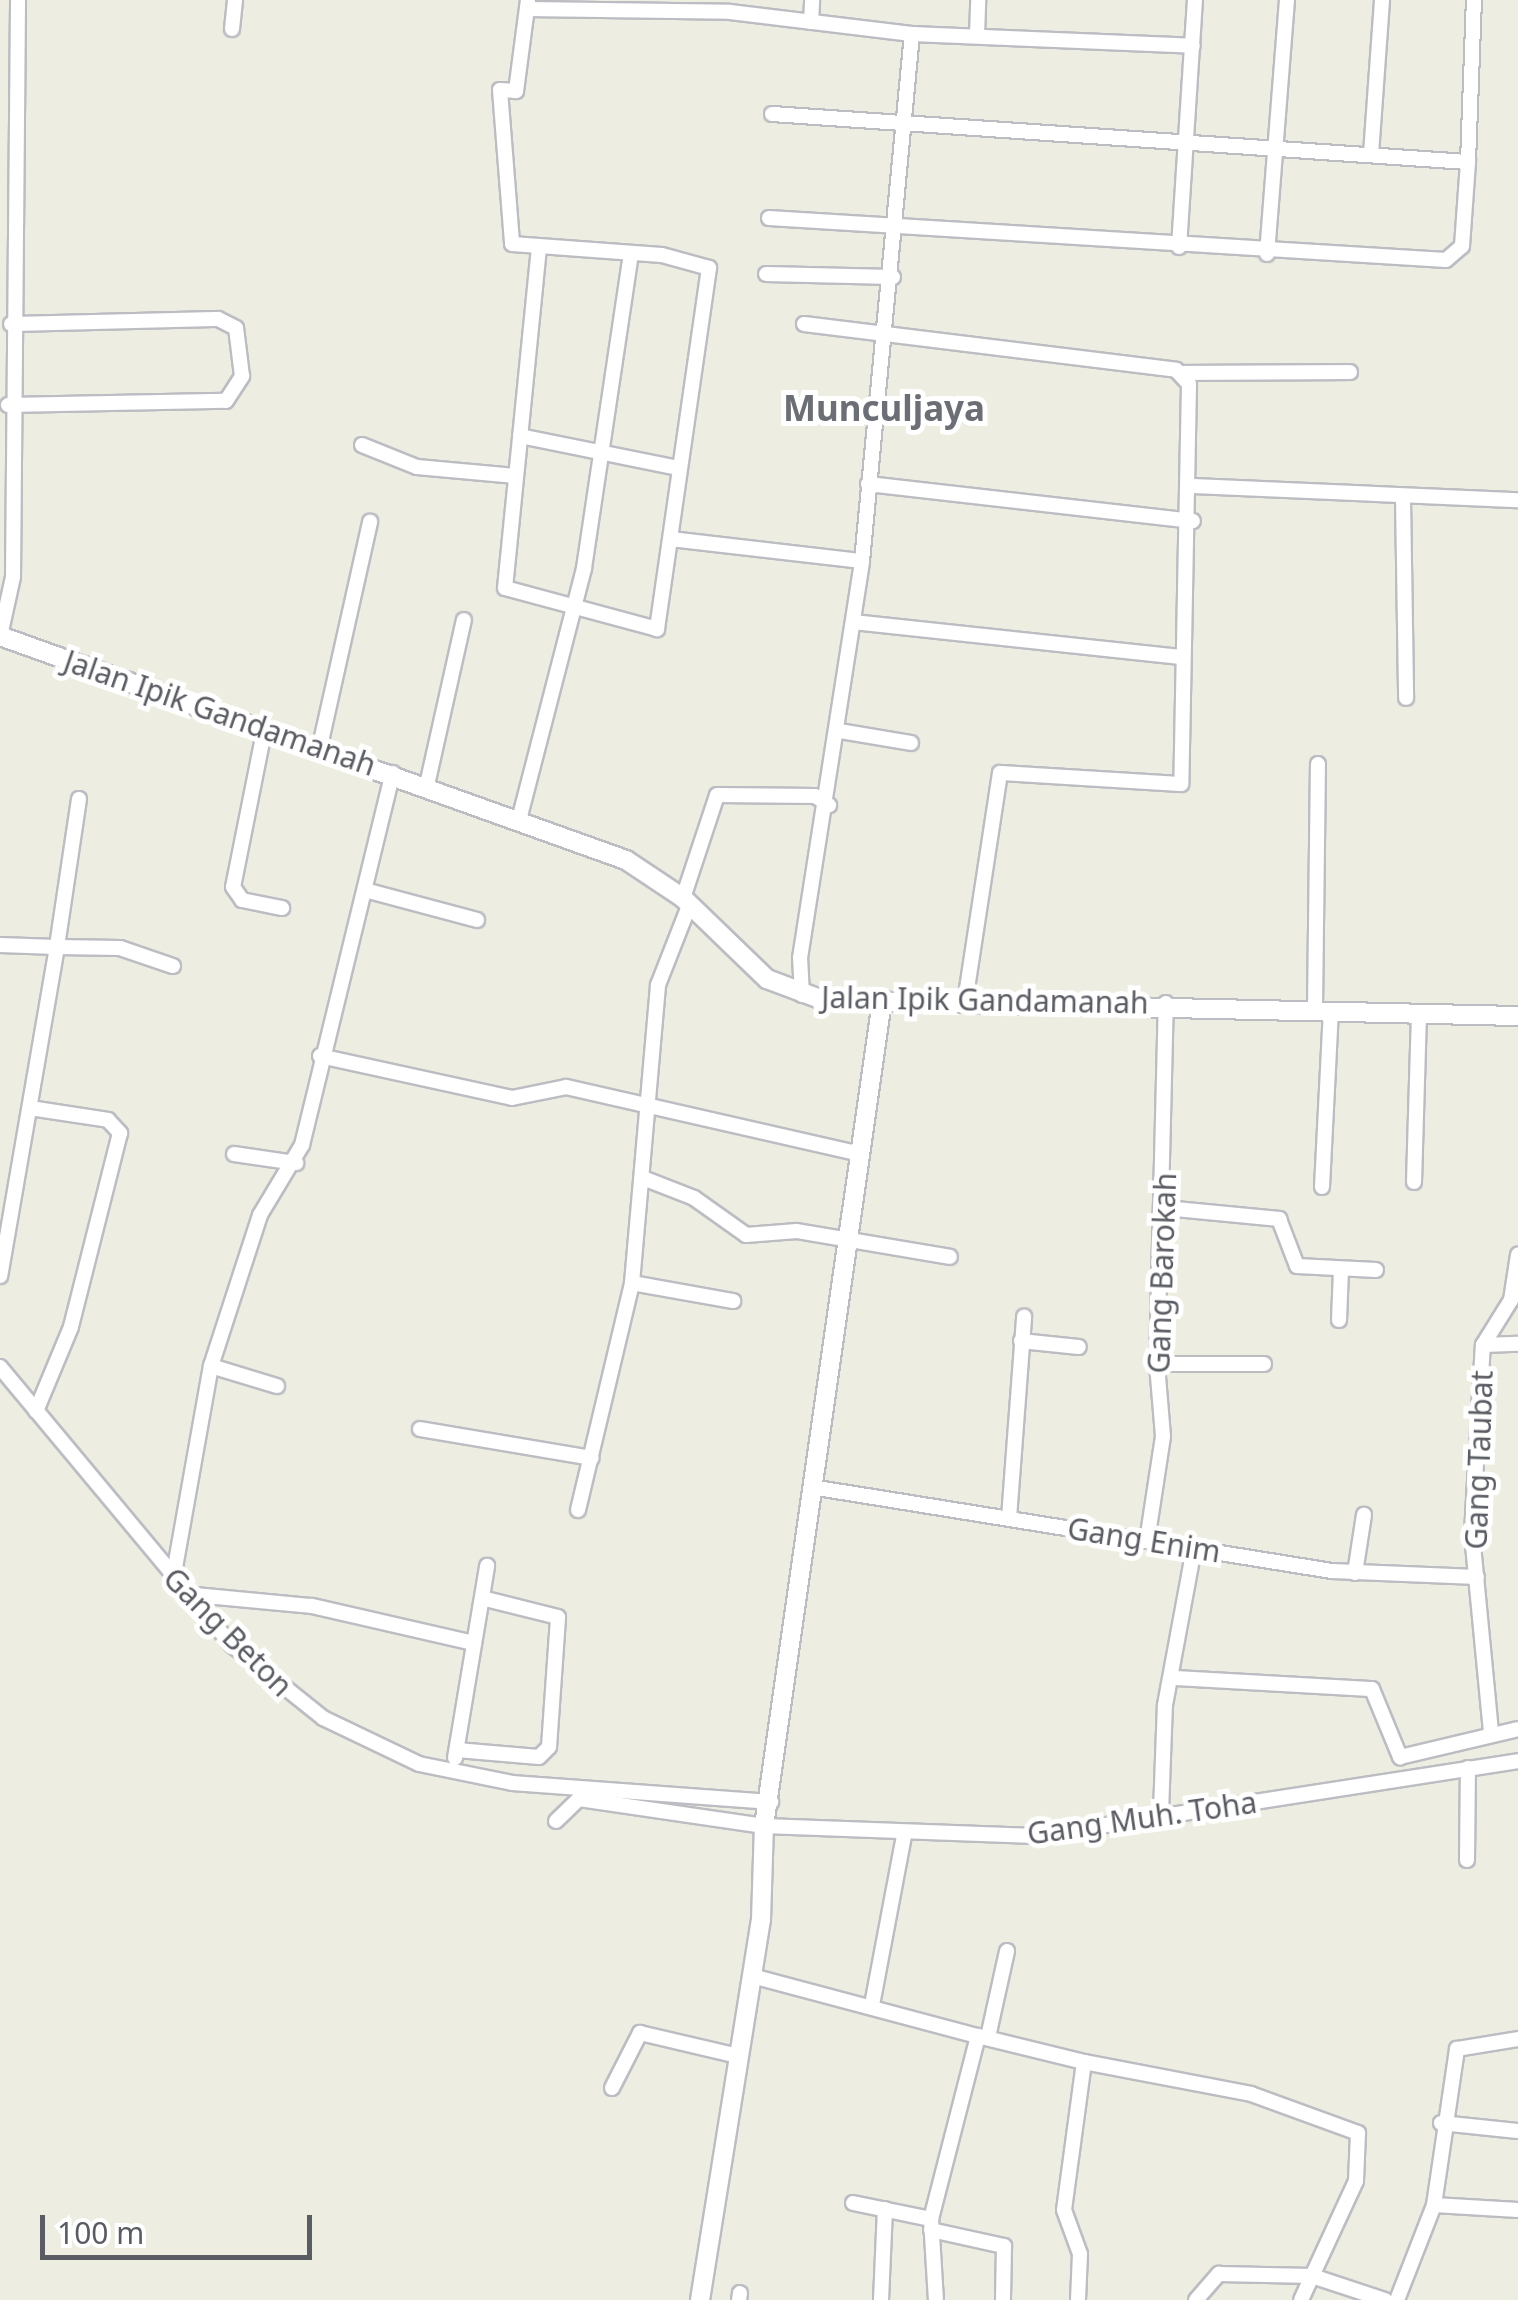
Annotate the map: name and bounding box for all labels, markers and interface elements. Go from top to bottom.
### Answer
district label: Munculjaya [783,387,985,429]
street label: Jalan Ipik Gandamanah [59,643,381,783]
street label: Jalan Ipik Gandamanah [821,979,1149,1021]
street label: Gang Barokah [1141,1172,1183,1374]
street label: Gang Taubat [1458,1370,1500,1550]
street label: Gang Enim [1065,1510,1223,1570]
street label: Gang Beton [156,1560,300,1704]
street label: Gang Muh. Toha [1025,1784,1259,1852]
scale bar [45,2195,318,2257]
text: 100 m [57,2212,144,2253]

